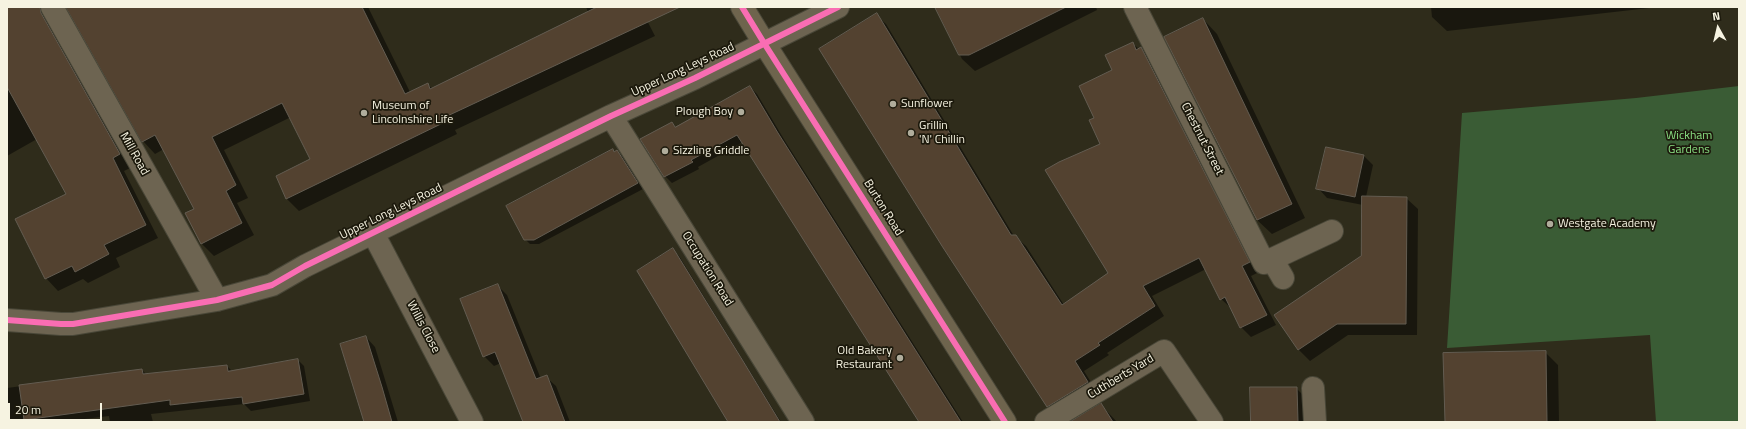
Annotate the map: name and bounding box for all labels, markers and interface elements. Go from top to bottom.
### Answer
north arrow [1698,8,1738,48]
text: N [1711,8,1721,25]
street label: Upper Long Leys Road [629,40,737,100]
place label: Sunflower [901,97,953,111]
place label: Museum of Lincolnshire Life [372,99,453,127]
marker: Sunflower [888,99,898,109]
street label: Chestnut Street [1178,100,1226,178]
place label: Plough Boy [676,105,733,119]
marker: Plough Boy [736,107,746,117]
marker: Museum of Lincolnshire Life [359,108,369,118]
place label: Grillin 'N' Chillin [919,119,965,147]
marker: Grillin 'N' Chillin [906,128,916,138]
park label: Wickham Gardens [1666,129,1712,157]
street label: Mill Road [116,130,152,178]
place label: Sizzling Griddle [673,144,749,158]
marker: Sizzling Griddle [660,146,670,156]
street label: Burton Road [860,177,906,239]
street label: Upper Long Leys Road [337,181,445,243]
place label: Westgate Academy [1558,217,1656,231]
marker: Westgate Academy [1545,219,1555,229]
street label: Occupation Road [678,229,736,309]
street label: Willis Close [403,298,443,356]
place label: Old Bakery Restaurant [836,344,892,372]
street label: Cuthberts Yard [1085,352,1157,402]
marker: Old Bakery Restaurant [895,353,905,363]
scale bar [10,395,104,421]
text: 20 m [15,400,41,419]

